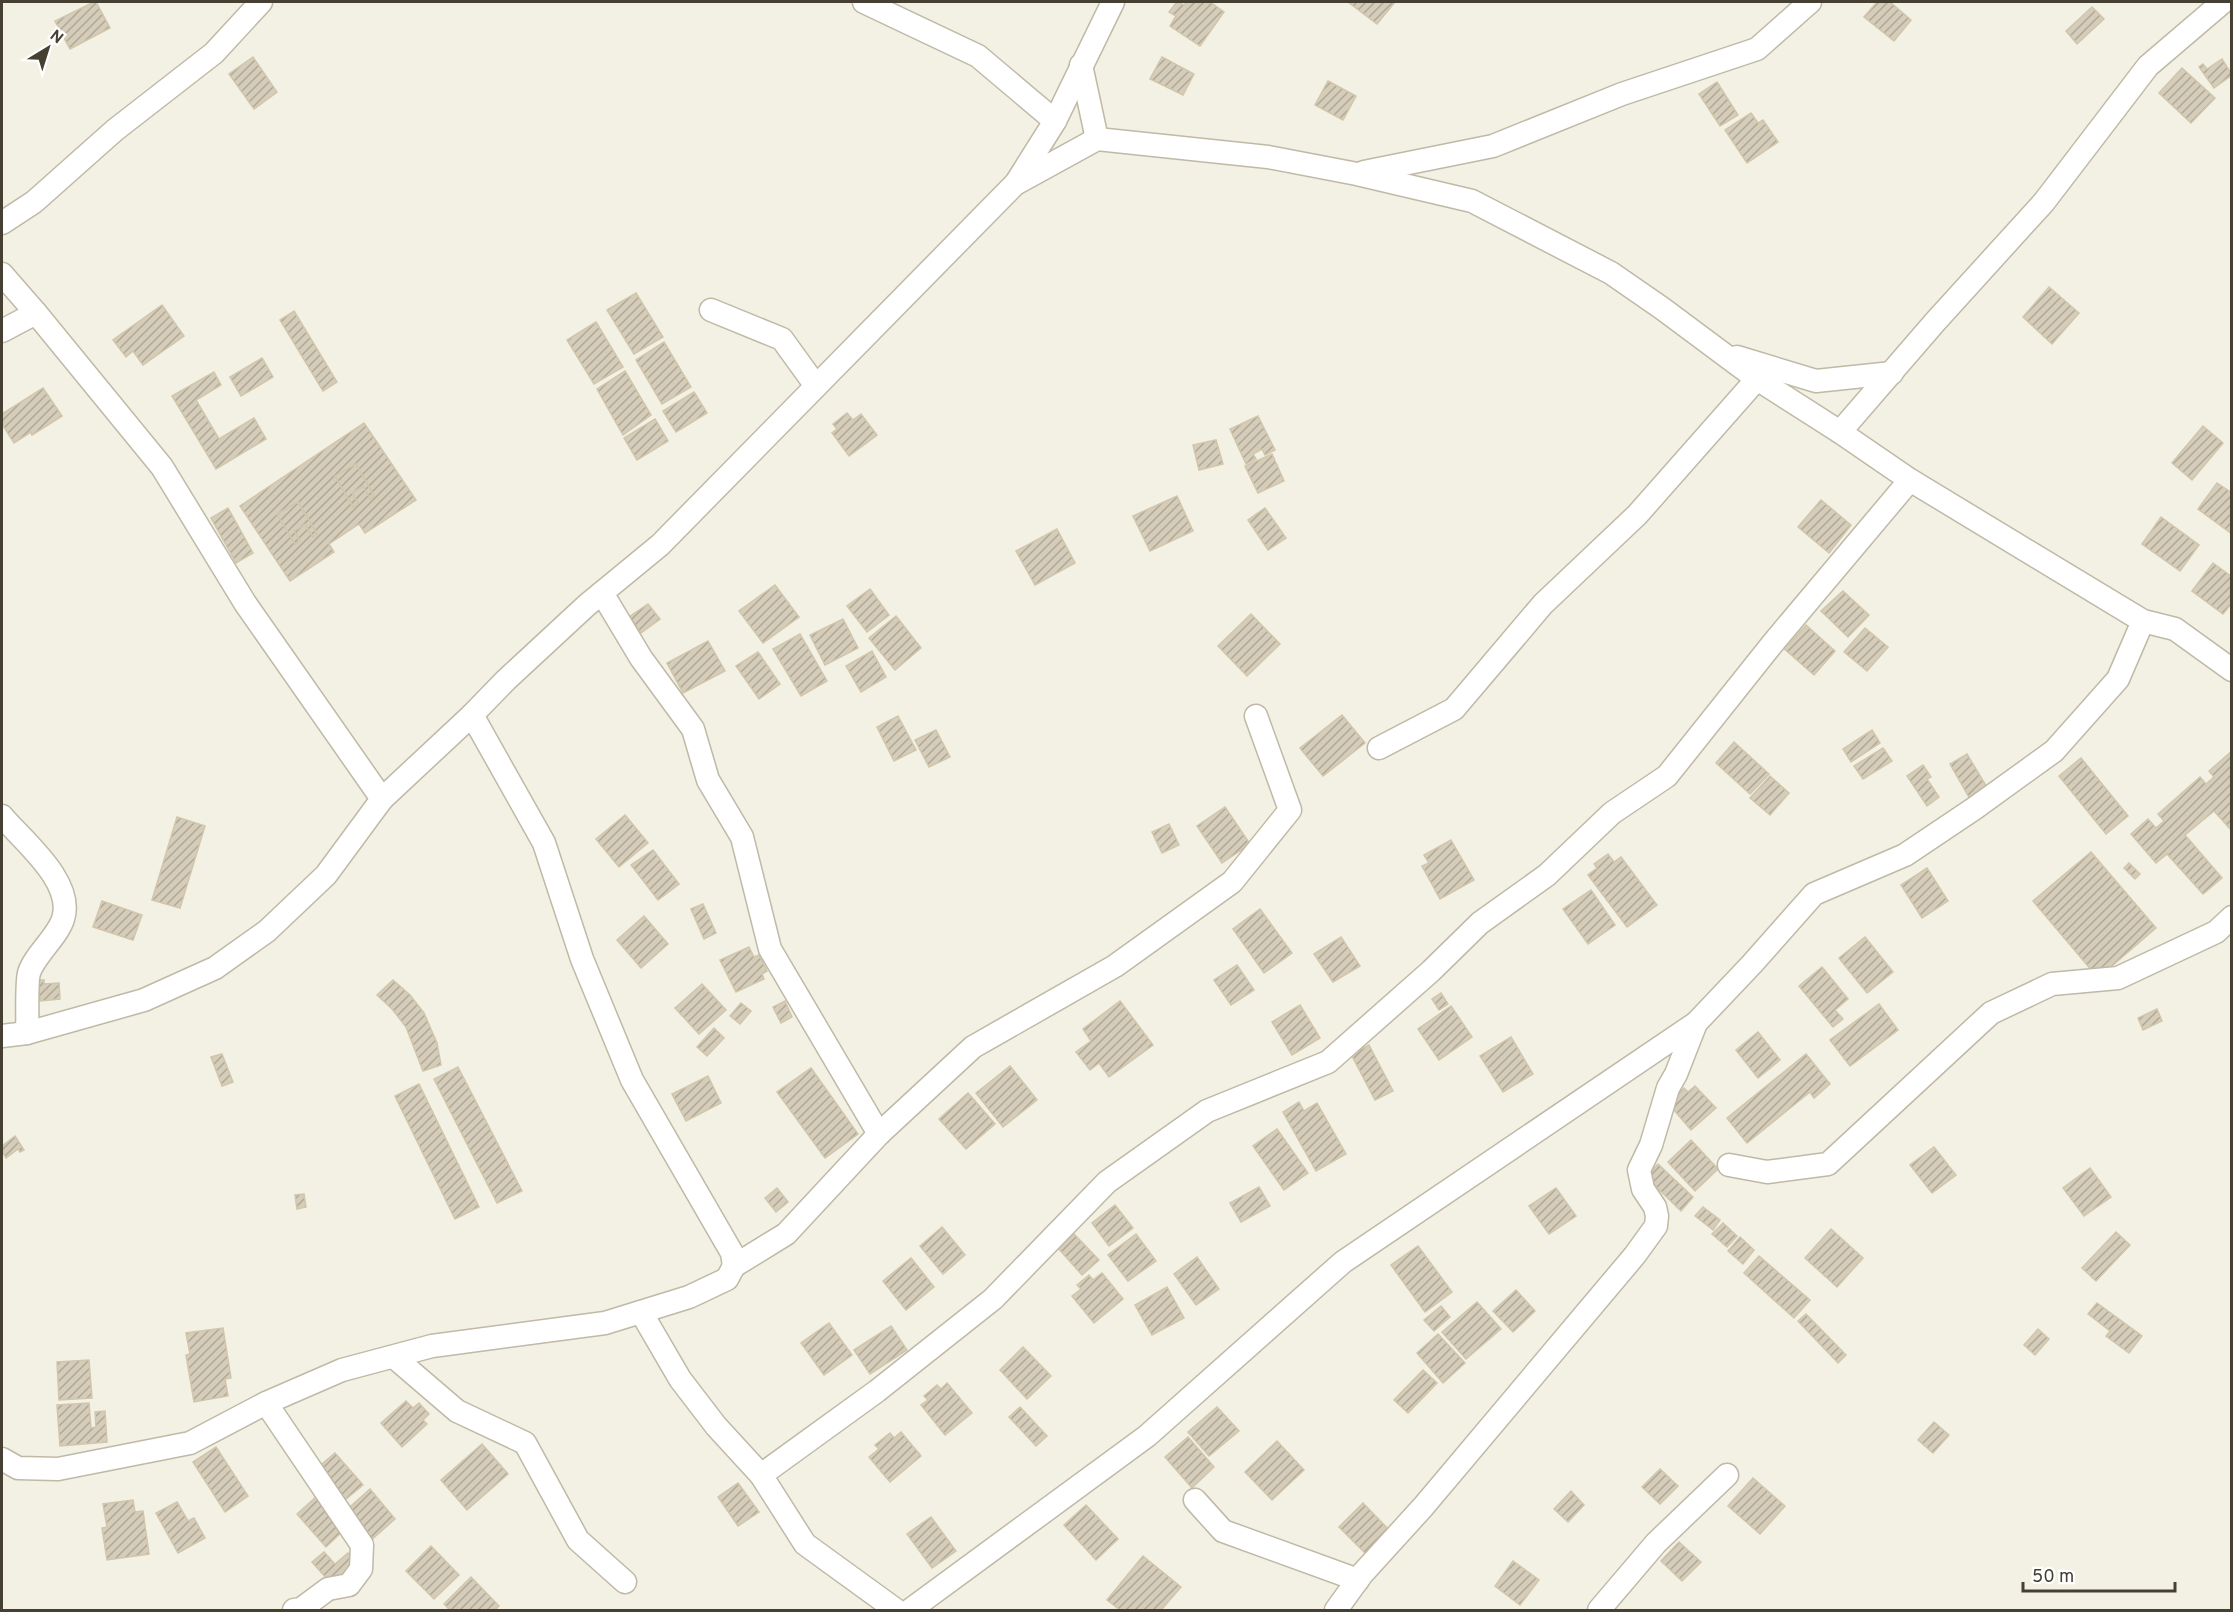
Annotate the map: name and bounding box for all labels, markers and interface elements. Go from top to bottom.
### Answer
north arrow [18,18,78,78]
text: N [45,26,67,49]
scale bar [2023,1555,2174,1593]
text: 50 m [2032,1566,2074,1589]

